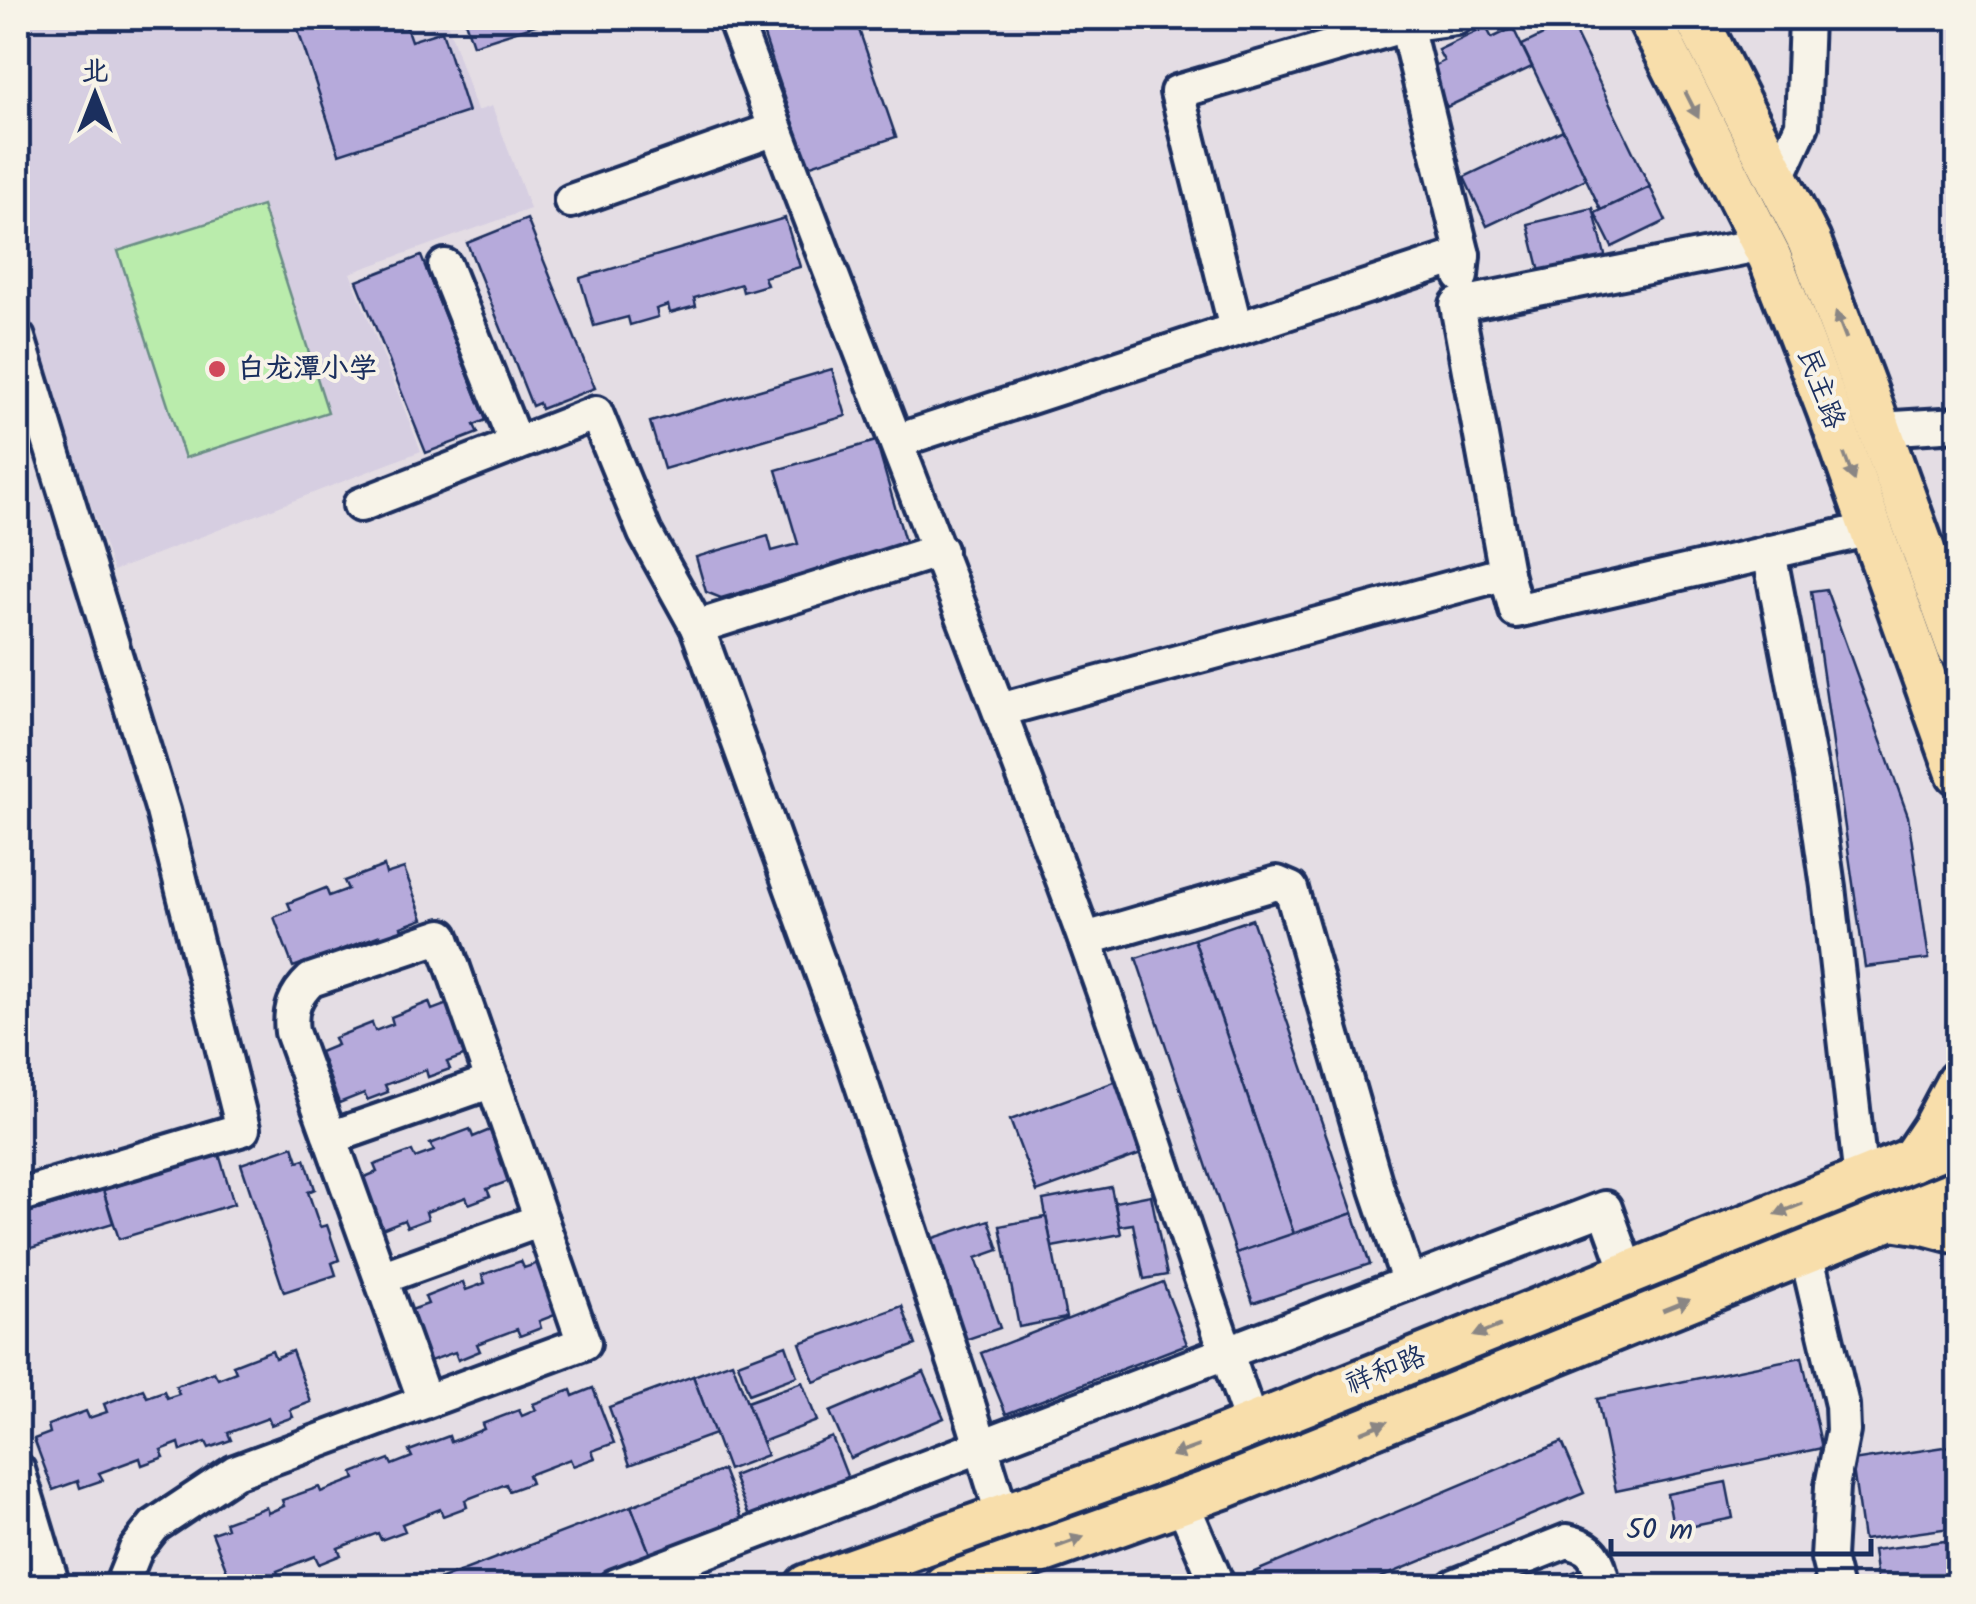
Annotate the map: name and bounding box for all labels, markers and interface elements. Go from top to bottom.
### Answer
north arrow [45,45,145,145]
text: 北 [81,50,109,95]
one-way arrow [1683,91,1700,120]
one-way arrow [1832,310,1848,340]
street label: 民主路 [1784,342,1856,436]
place label: 白龙潭小学 [237,347,377,392]
marker: 白龙潭小学 [206,358,228,380]
one-way arrow [1842,452,1857,482]
one-way arrow [1773,1202,1803,1218]
one-way arrow [1661,1297,1691,1313]
one-way arrow [1472,1323,1502,1339]
street label: 祥和路 [1339,1334,1433,1408]
one-way arrow [1359,1418,1389,1434]
one-way arrow [1170,1444,1200,1459]
scale bar [1611,1494,1871,1556]
text: 50 m [1626,1507,1693,1555]
one-way arrow [1056,1534,1086,1549]

